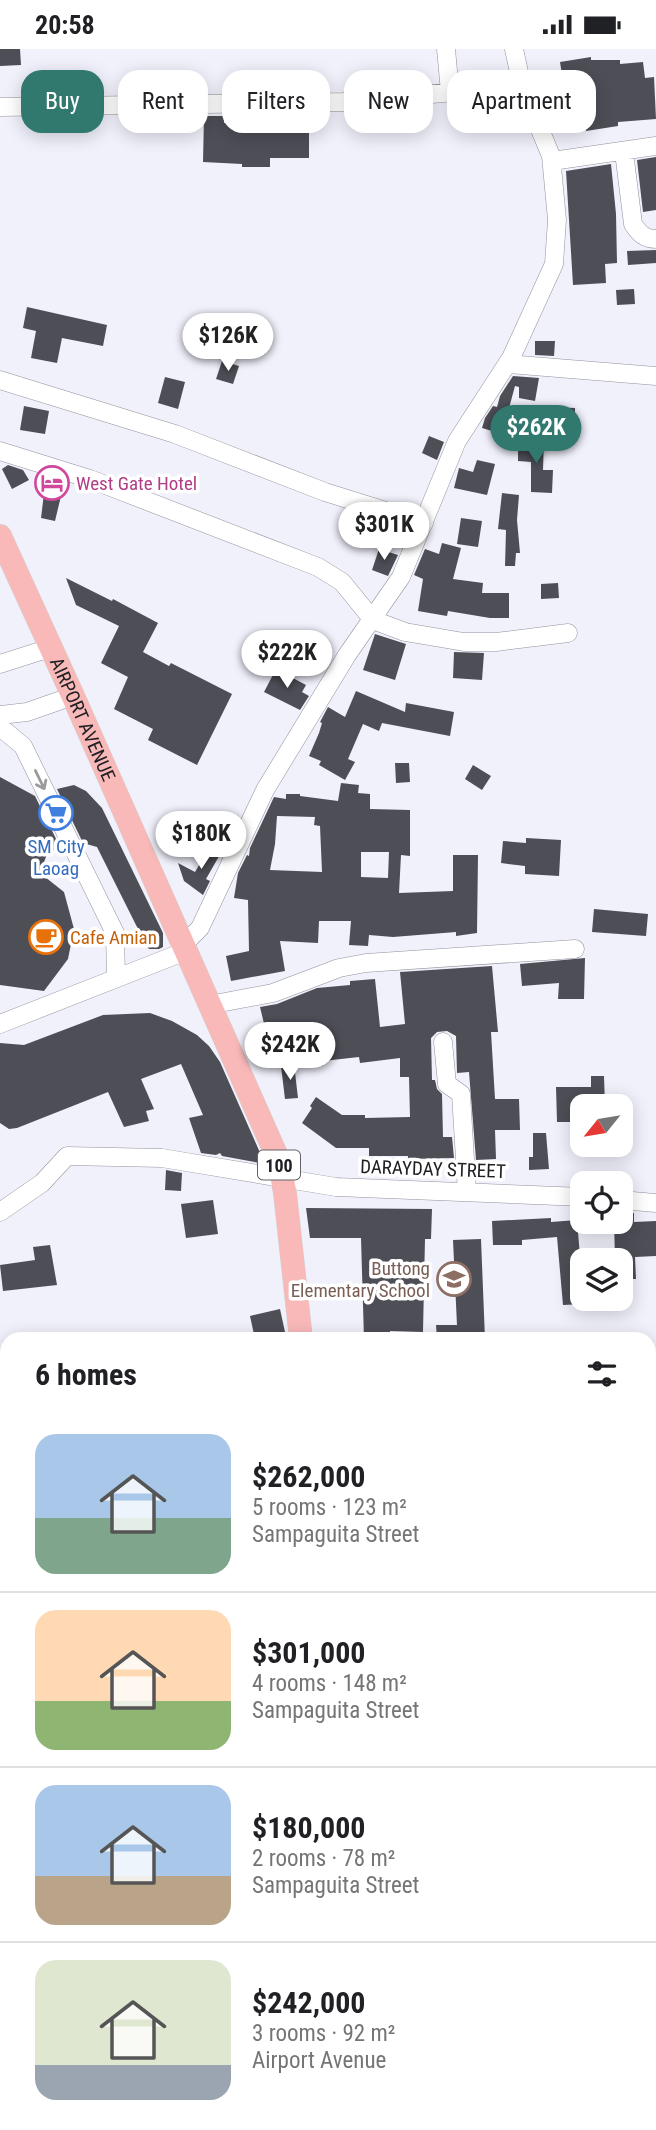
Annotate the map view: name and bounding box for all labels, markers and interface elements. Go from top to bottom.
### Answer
text: 20:58 [35,10,95,40]
chip: Buy [21,70,104,133]
chip: Rent [118,70,208,133]
chip: Filters [222,70,330,133]
chip: New [344,70,433,133]
chip: Apartment [447,70,596,133]
pin: $126K [179,313,277,373]
text: $126K [198,322,258,349]
pin: $262K [487,405,585,465]
text: $262K [506,414,566,441]
hotel icon: West Gate Hotel [33,464,71,502]
place label: West Gate Hotel [76,472,197,495]
pin: $301K [335,503,433,562]
text: $301K [354,511,414,538]
pin: $222K [238,631,336,690]
text: $222K [257,639,317,666]
street label: AIRPORT AVENUE [45,654,121,785]
one-way arrow [33,769,47,790]
supermarket icon: SM City Laoag [37,794,75,832]
pin: $180K [152,811,250,871]
text: $180K [171,820,231,847]
place label: SM City Laoag [27,835,85,880]
cafe icon: Cafe Amian [27,918,65,956]
place label: Cafe Amian [70,926,157,949]
pin: $242K [241,1023,339,1082]
text: $242K [260,1031,320,1058]
north arrow [570,1094,634,1157]
map controls [570,1094,633,1311]
road number: 100 [258,1150,300,1179]
street label: DARAYDAY STREET [360,1155,506,1183]
button: locate [570,1171,633,1234]
button: layers [570,1248,633,1311]
place label: Buttong Elementary School [291,1257,430,1302]
school or university icon: Buttong Elementary School [435,1260,473,1298]
icon: filters [583,1355,621,1393]
text: 6 homes [35,1357,137,1392]
text: $262,000 [252,1459,365,1494]
icon: home [91,1462,175,1546]
text: 5 rooms · 123 m² [252,1494,407,1521]
text: Sampaguita Street [252,1521,419,1548]
text: $301,000 [252,1635,365,1670]
icon: home [91,1638,175,1722]
text: 4 rooms · 148 m² [252,1670,407,1697]
text: Sampaguita Street [252,1697,419,1724]
text: $180,000 [252,1810,365,1845]
icon: home [91,1813,175,1897]
text: 2 rooms · 78 m² [252,1845,395,1872]
text: Sampaguita Street [252,1872,419,1899]
text: $242,000 [252,1985,365,2020]
icon: home [91,1988,175,2072]
text: 3 rooms · 92 m² [252,2020,395,2047]
text: Airport Avenue [252,2047,386,2074]

